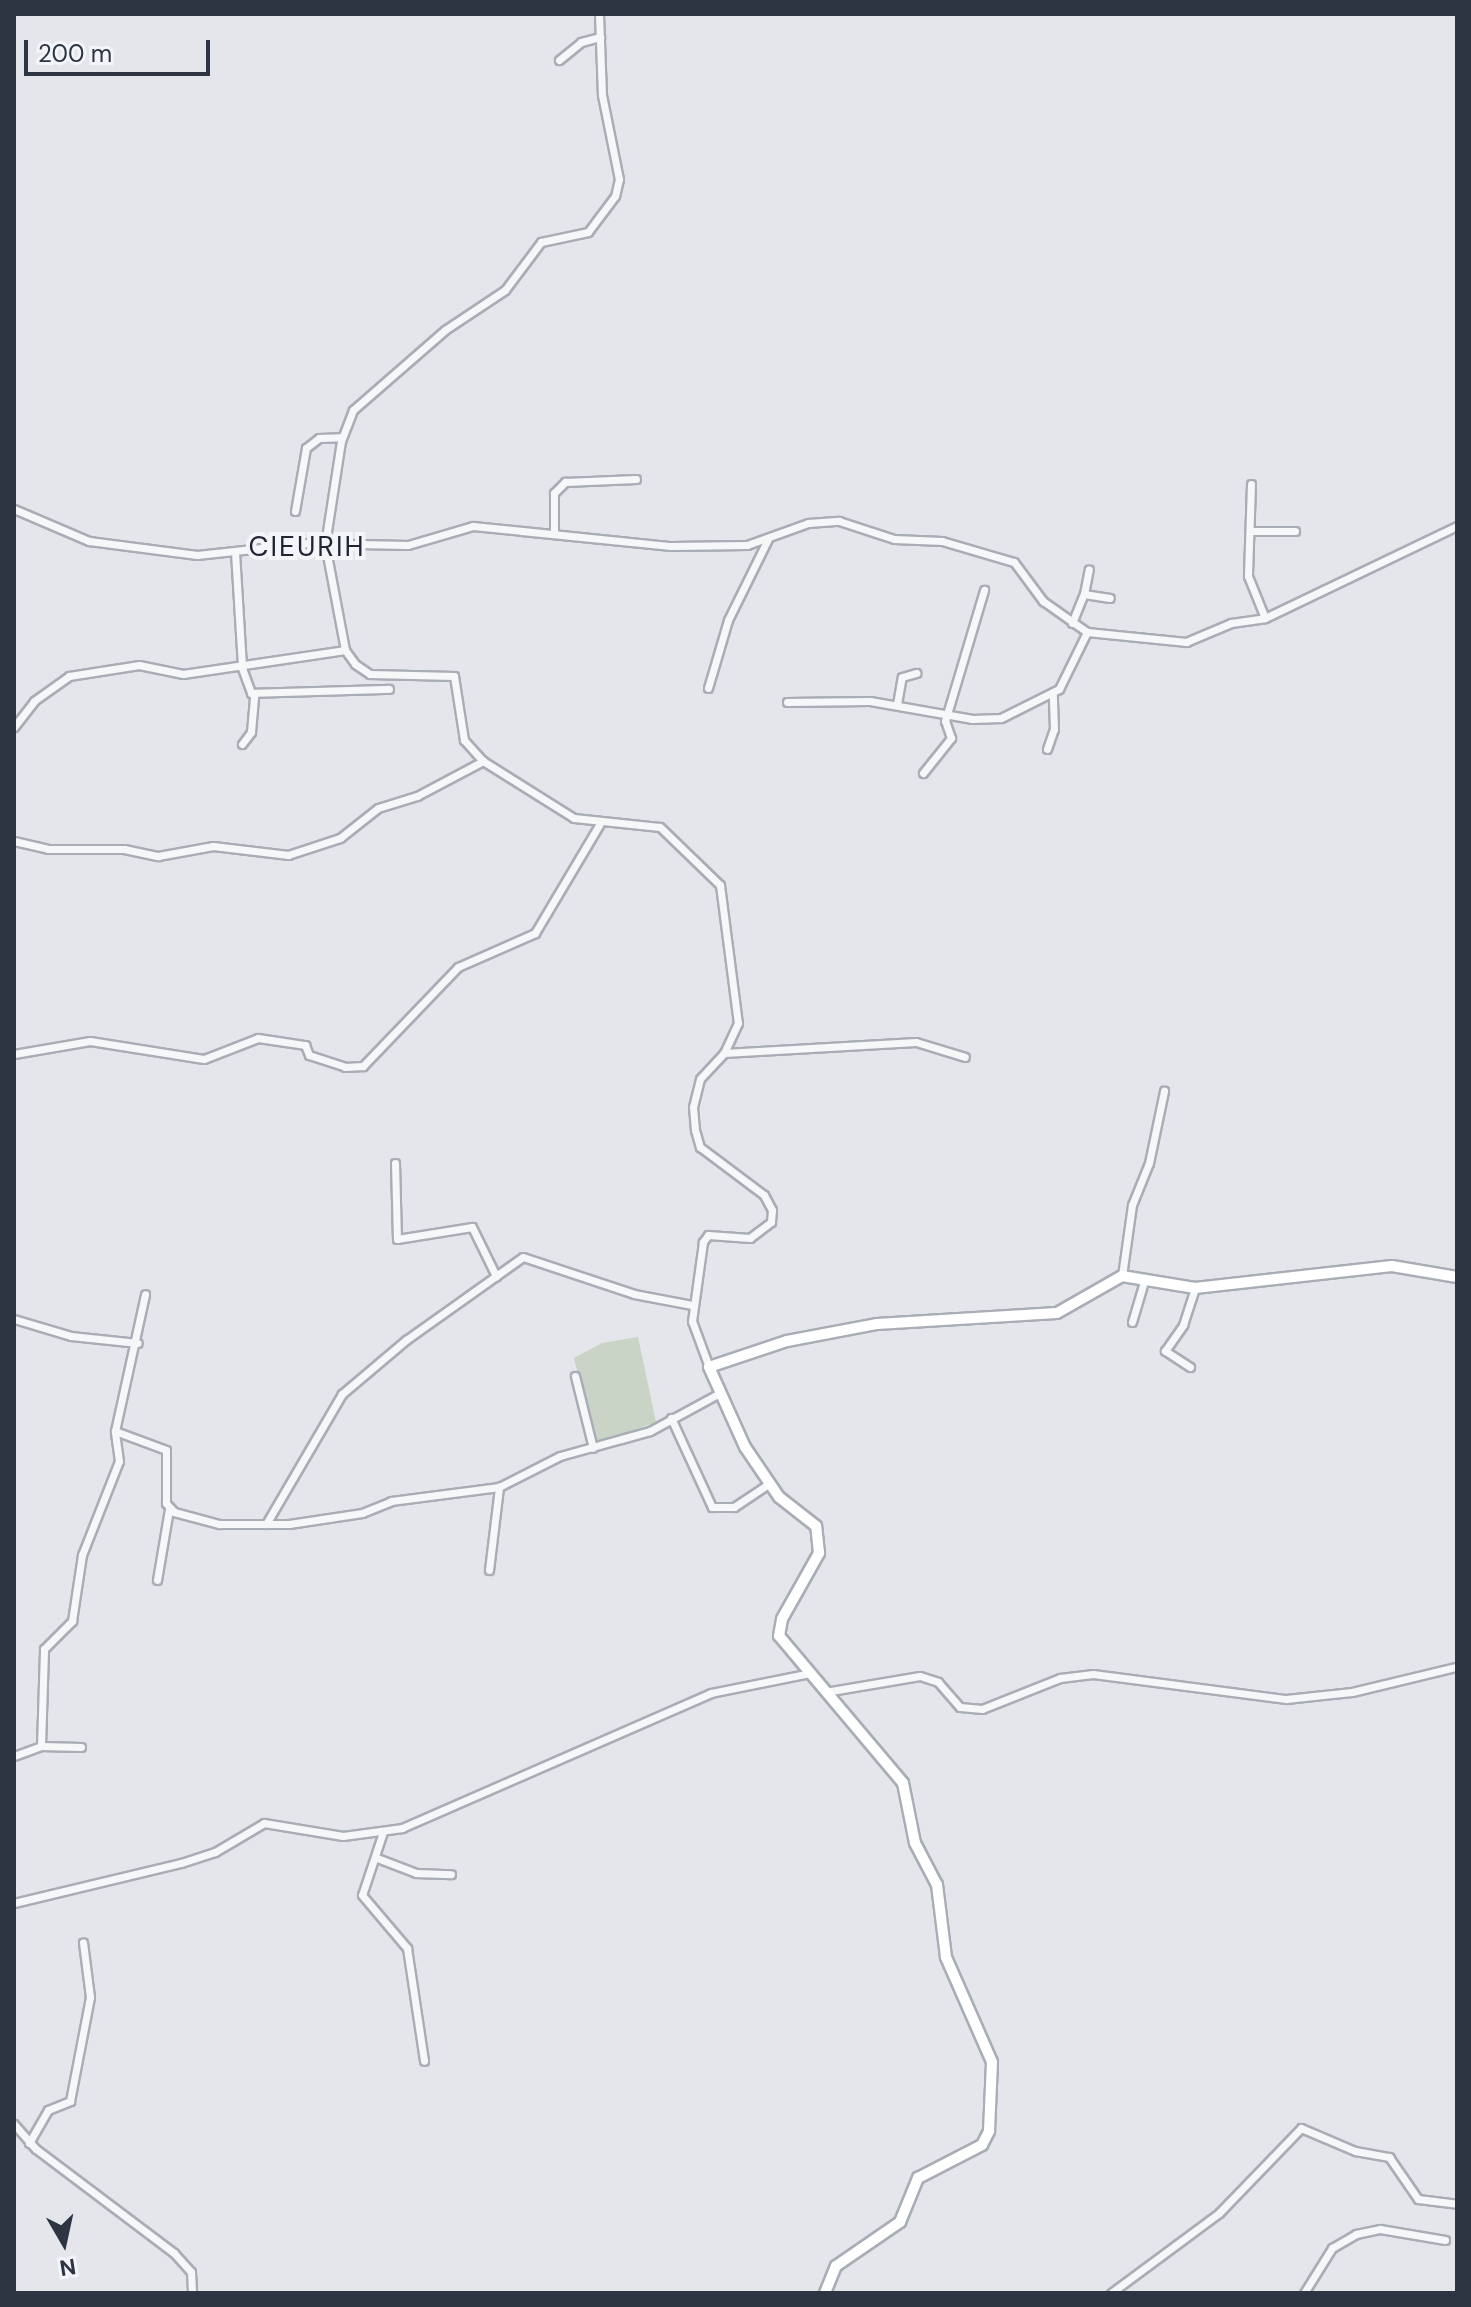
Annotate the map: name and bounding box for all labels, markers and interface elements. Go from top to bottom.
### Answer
scale bar [28,24,214,74]
text: 200 m [38,38,112,69]
district label: CIEURIH [248,530,366,564]
north arrow [24,2203,104,2283]
text: N [58,2252,78,2283]

